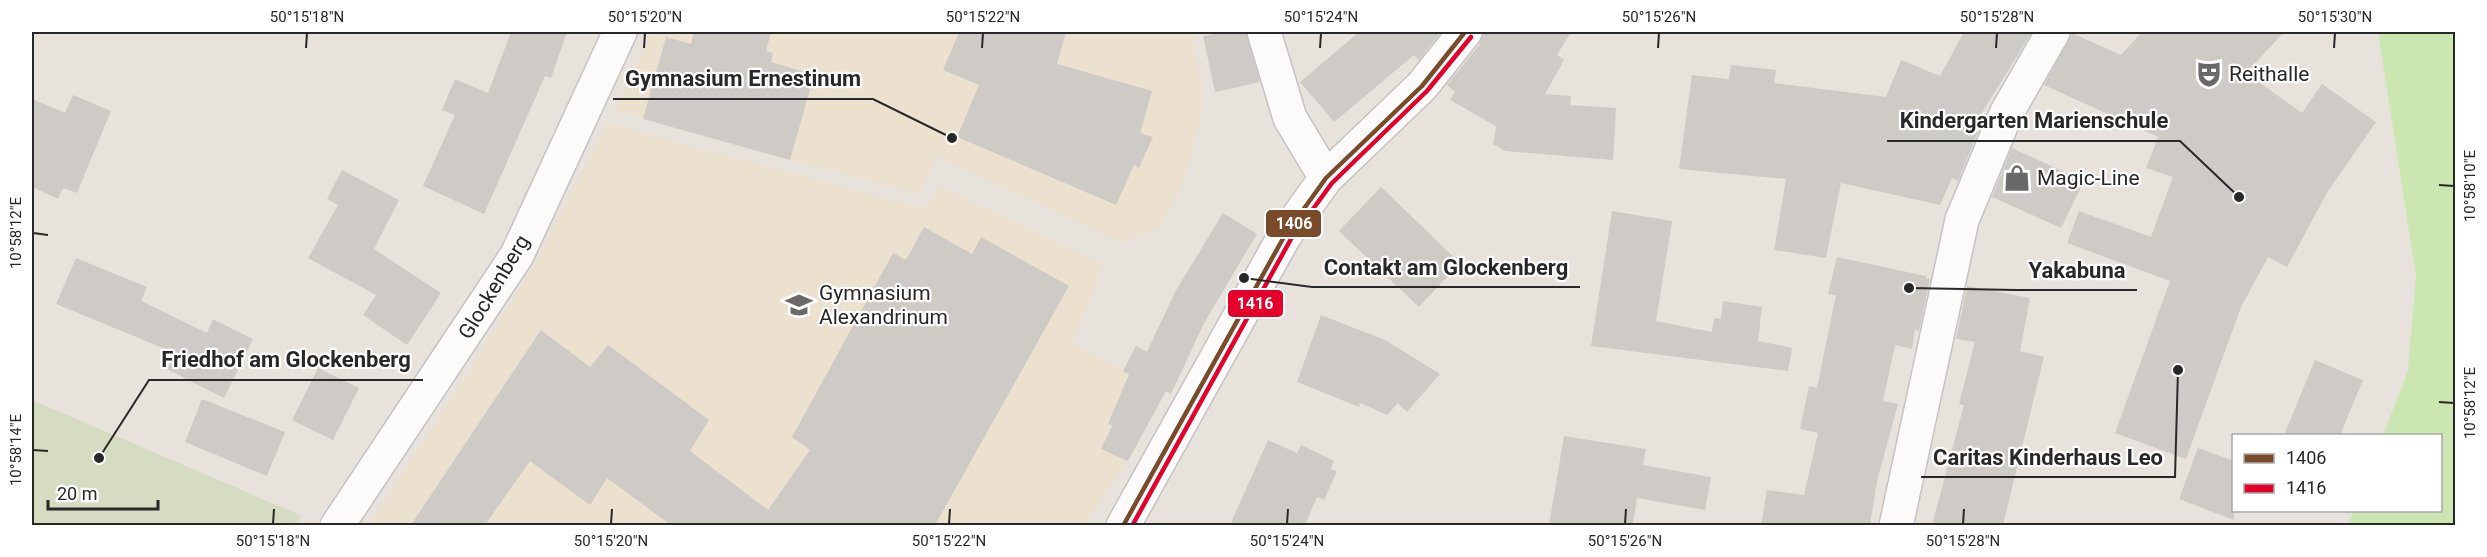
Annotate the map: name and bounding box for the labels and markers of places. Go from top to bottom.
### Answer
callout: Gymnasium Ernestinum [613,59,873,99]
theatre icon: Reithalle [2194,59,2224,89]
place label: Reithalle [2229,62,2309,86]
callout: Kindergarten Marienschule [1887,101,2180,141]
shop icon: Magic-Line [2002,163,2032,193]
place label: Magic-Line [2037,166,2140,190]
callout: Contakt am Glockenberg [1312,247,1580,287]
callout: Yakabuna [2016,250,2137,290]
place label: Gymnasium Alexandrinum [819,281,948,329]
school or university icon: Gymnasium Alexandrinum [784,290,814,320]
callout: Friedhof am Glockenberg [149,340,423,380]
callout: Caritas Kinderhaus Leo [1921,437,2175,477]

